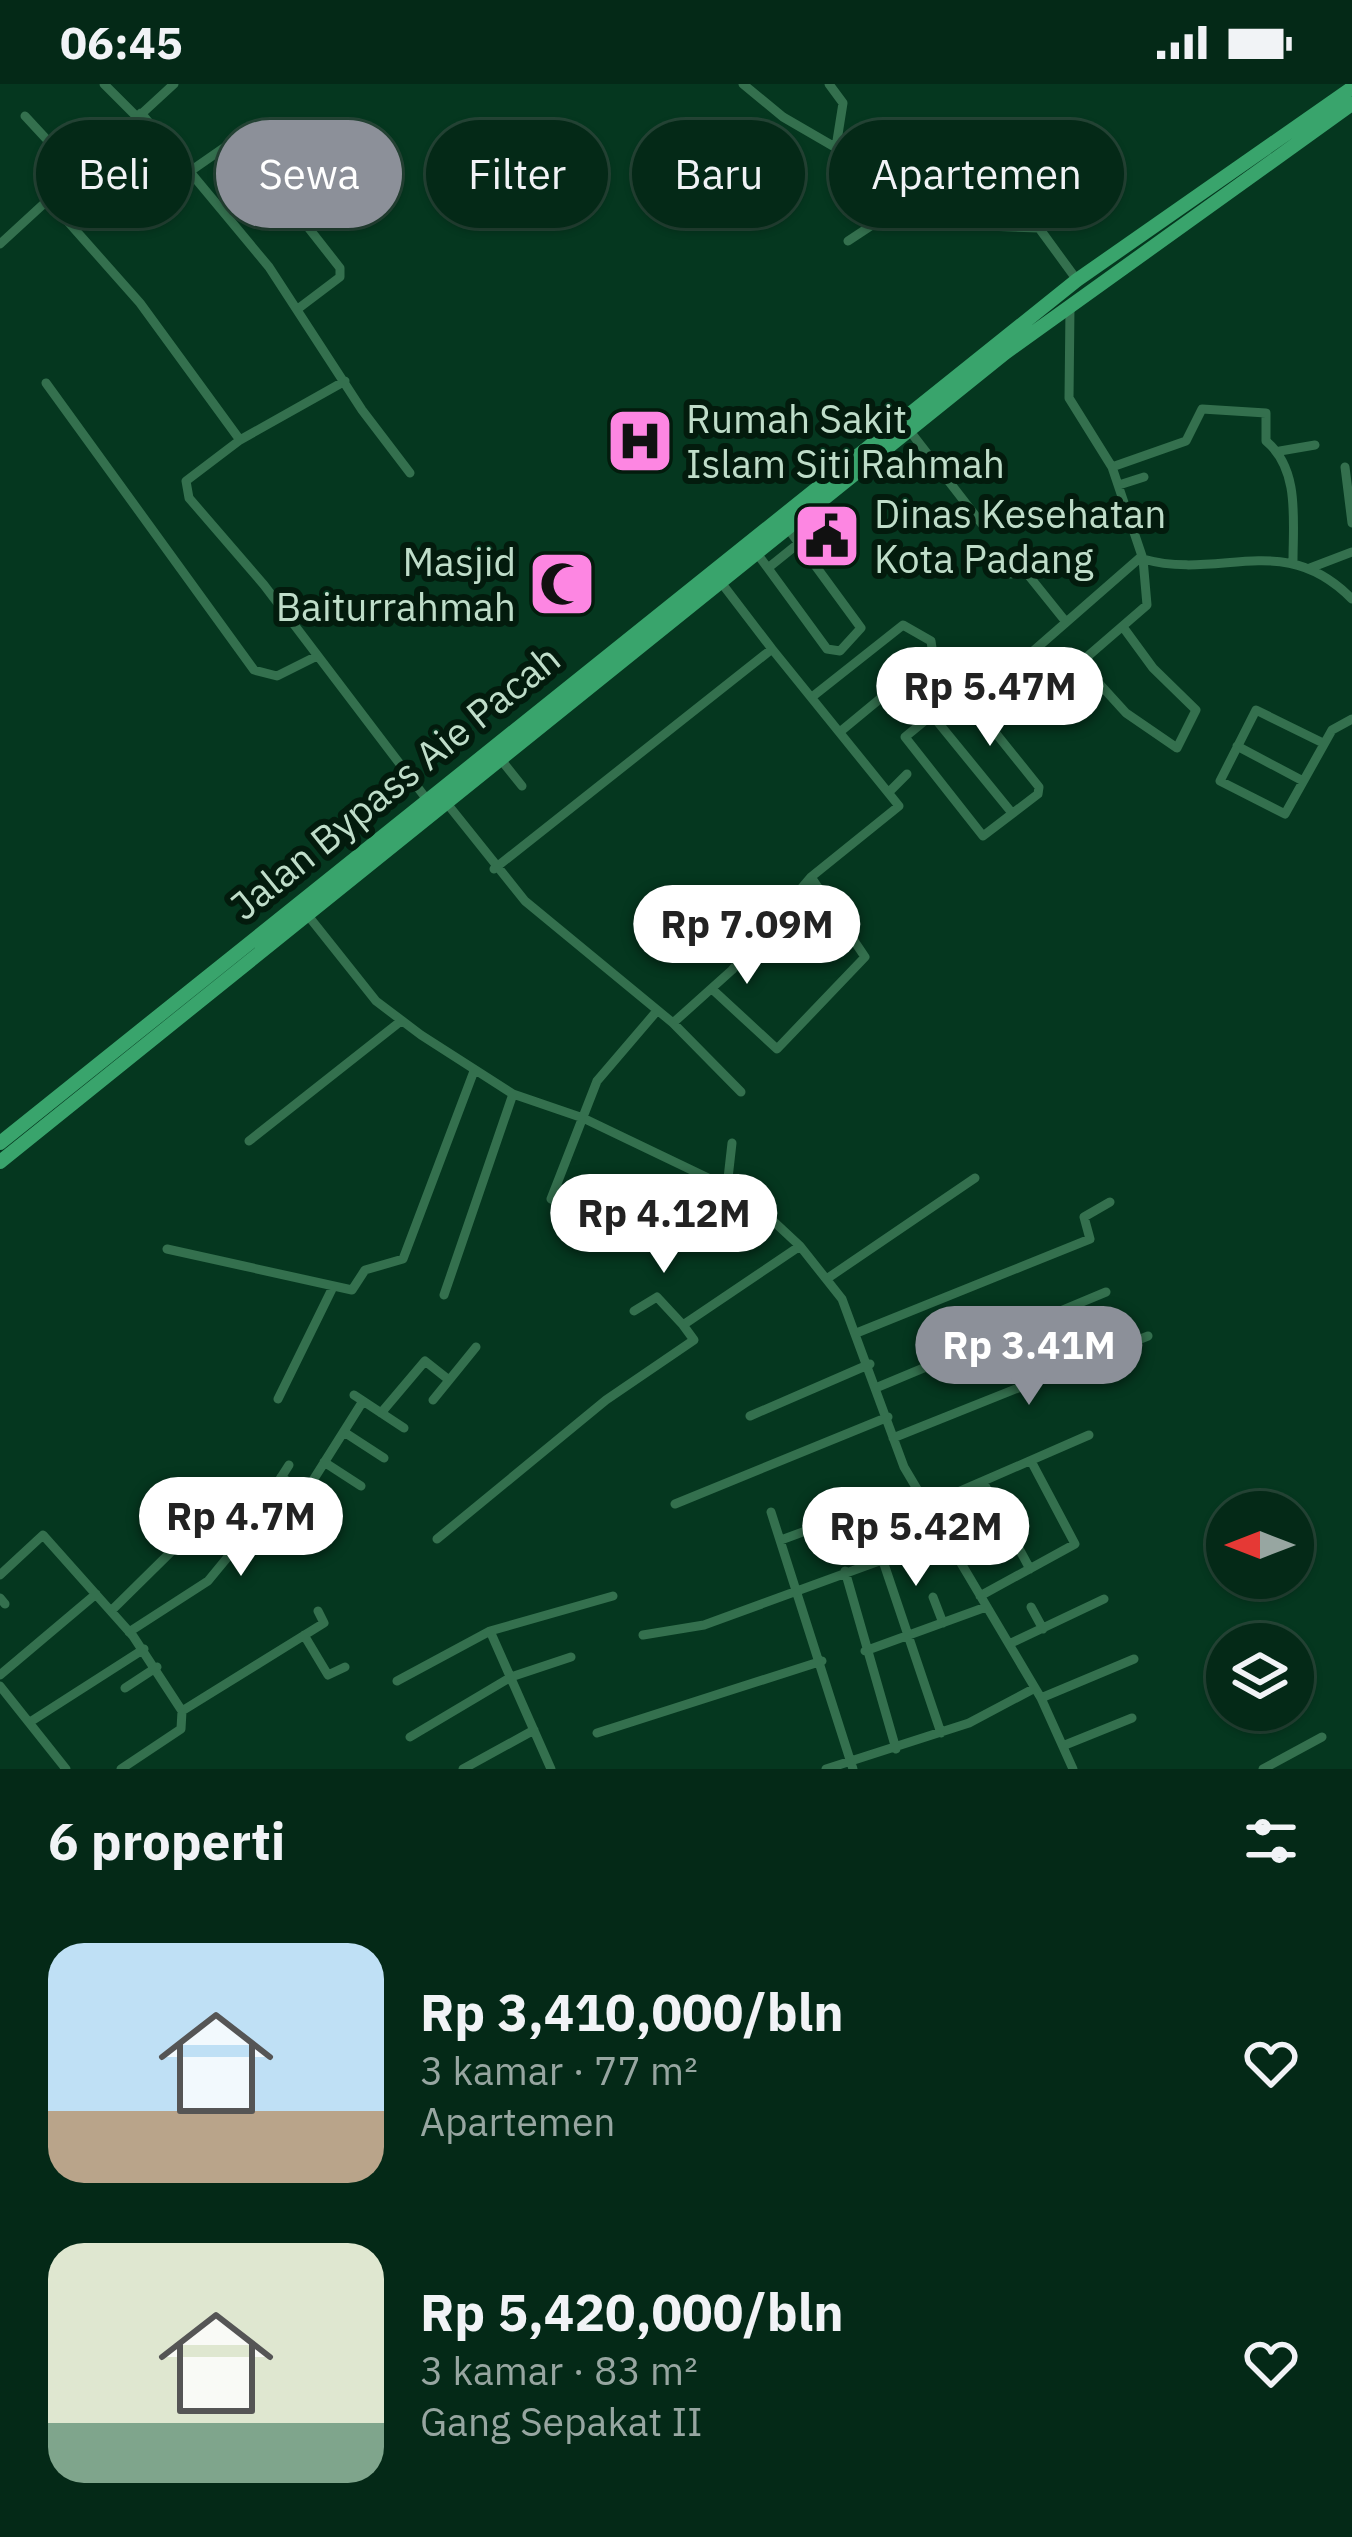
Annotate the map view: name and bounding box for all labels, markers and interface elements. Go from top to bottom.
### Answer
text: 06:45 [60,13,183,71]
chip: Beli [36,120,192,228]
chip: Sewa [216,120,402,228]
chip: Filter [426,120,608,228]
chip: Baru [632,120,805,228]
chip: Apartemen [829,120,1124,228]
place label: Rumah Sakit Islam Siti Rahmah [686,393,1005,489]
hospital icon: Rumah Sakit Islam Siti Rahmah [605,406,675,476]
place label: Dinas Kesehatan Kota Padang [874,488,1166,584]
public building icon: Dinas Kesehatan Kota Padang [792,501,862,571]
place label: Masjid Baiturrahmah [276,536,516,632]
mosque icon: Masjid Baiturrahmah [527,549,597,619]
street label: Jalan Bypass Aie Pacah [219,633,570,931]
pin: Rp 5.47M [866,647,1114,749]
text: Rp 5.47M [903,660,1077,711]
pin: Rp 7.09M [623,885,871,987]
text: Rp 7.09M [660,898,834,949]
pin: Rp 4.12M [540,1174,788,1276]
text: Rp 4.12M [577,1187,751,1238]
pin: Rp 3.41M [905,1306,1153,1408]
text: Rp 3.41M [942,1319,1116,1370]
pin: Rp 4.7M [130,1477,352,1579]
pin: Rp 5.42M [792,1487,1040,1589]
text: Rp 4.7M [166,1490,316,1541]
north arrow [1206,1491,1314,1599]
map controls [1206,1491,1314,1731]
text: Rp 5.42M [829,1500,1003,1551]
button: layers [1206,1623,1314,1731]
text: 6 properti [48,1808,285,1874]
icon: filters [1238,1808,1304,1874]
text: Rp 3,410,000/bln [420,1979,844,2045]
icon: home [144,1991,288,2135]
icon: heart [1238,2030,1304,2096]
text: 3 kamar · 77 m² [420,2045,698,2096]
text: Apartemen [420,2096,615,2147]
text: Rp 5,420,000/bln [420,2279,844,2345]
icon: home [144,2291,288,2435]
icon: heart [1238,2330,1304,2396]
text: 3 kamar · 83 m² [420,2345,698,2396]
text: Gang Sepakat II [420,2396,703,2447]

